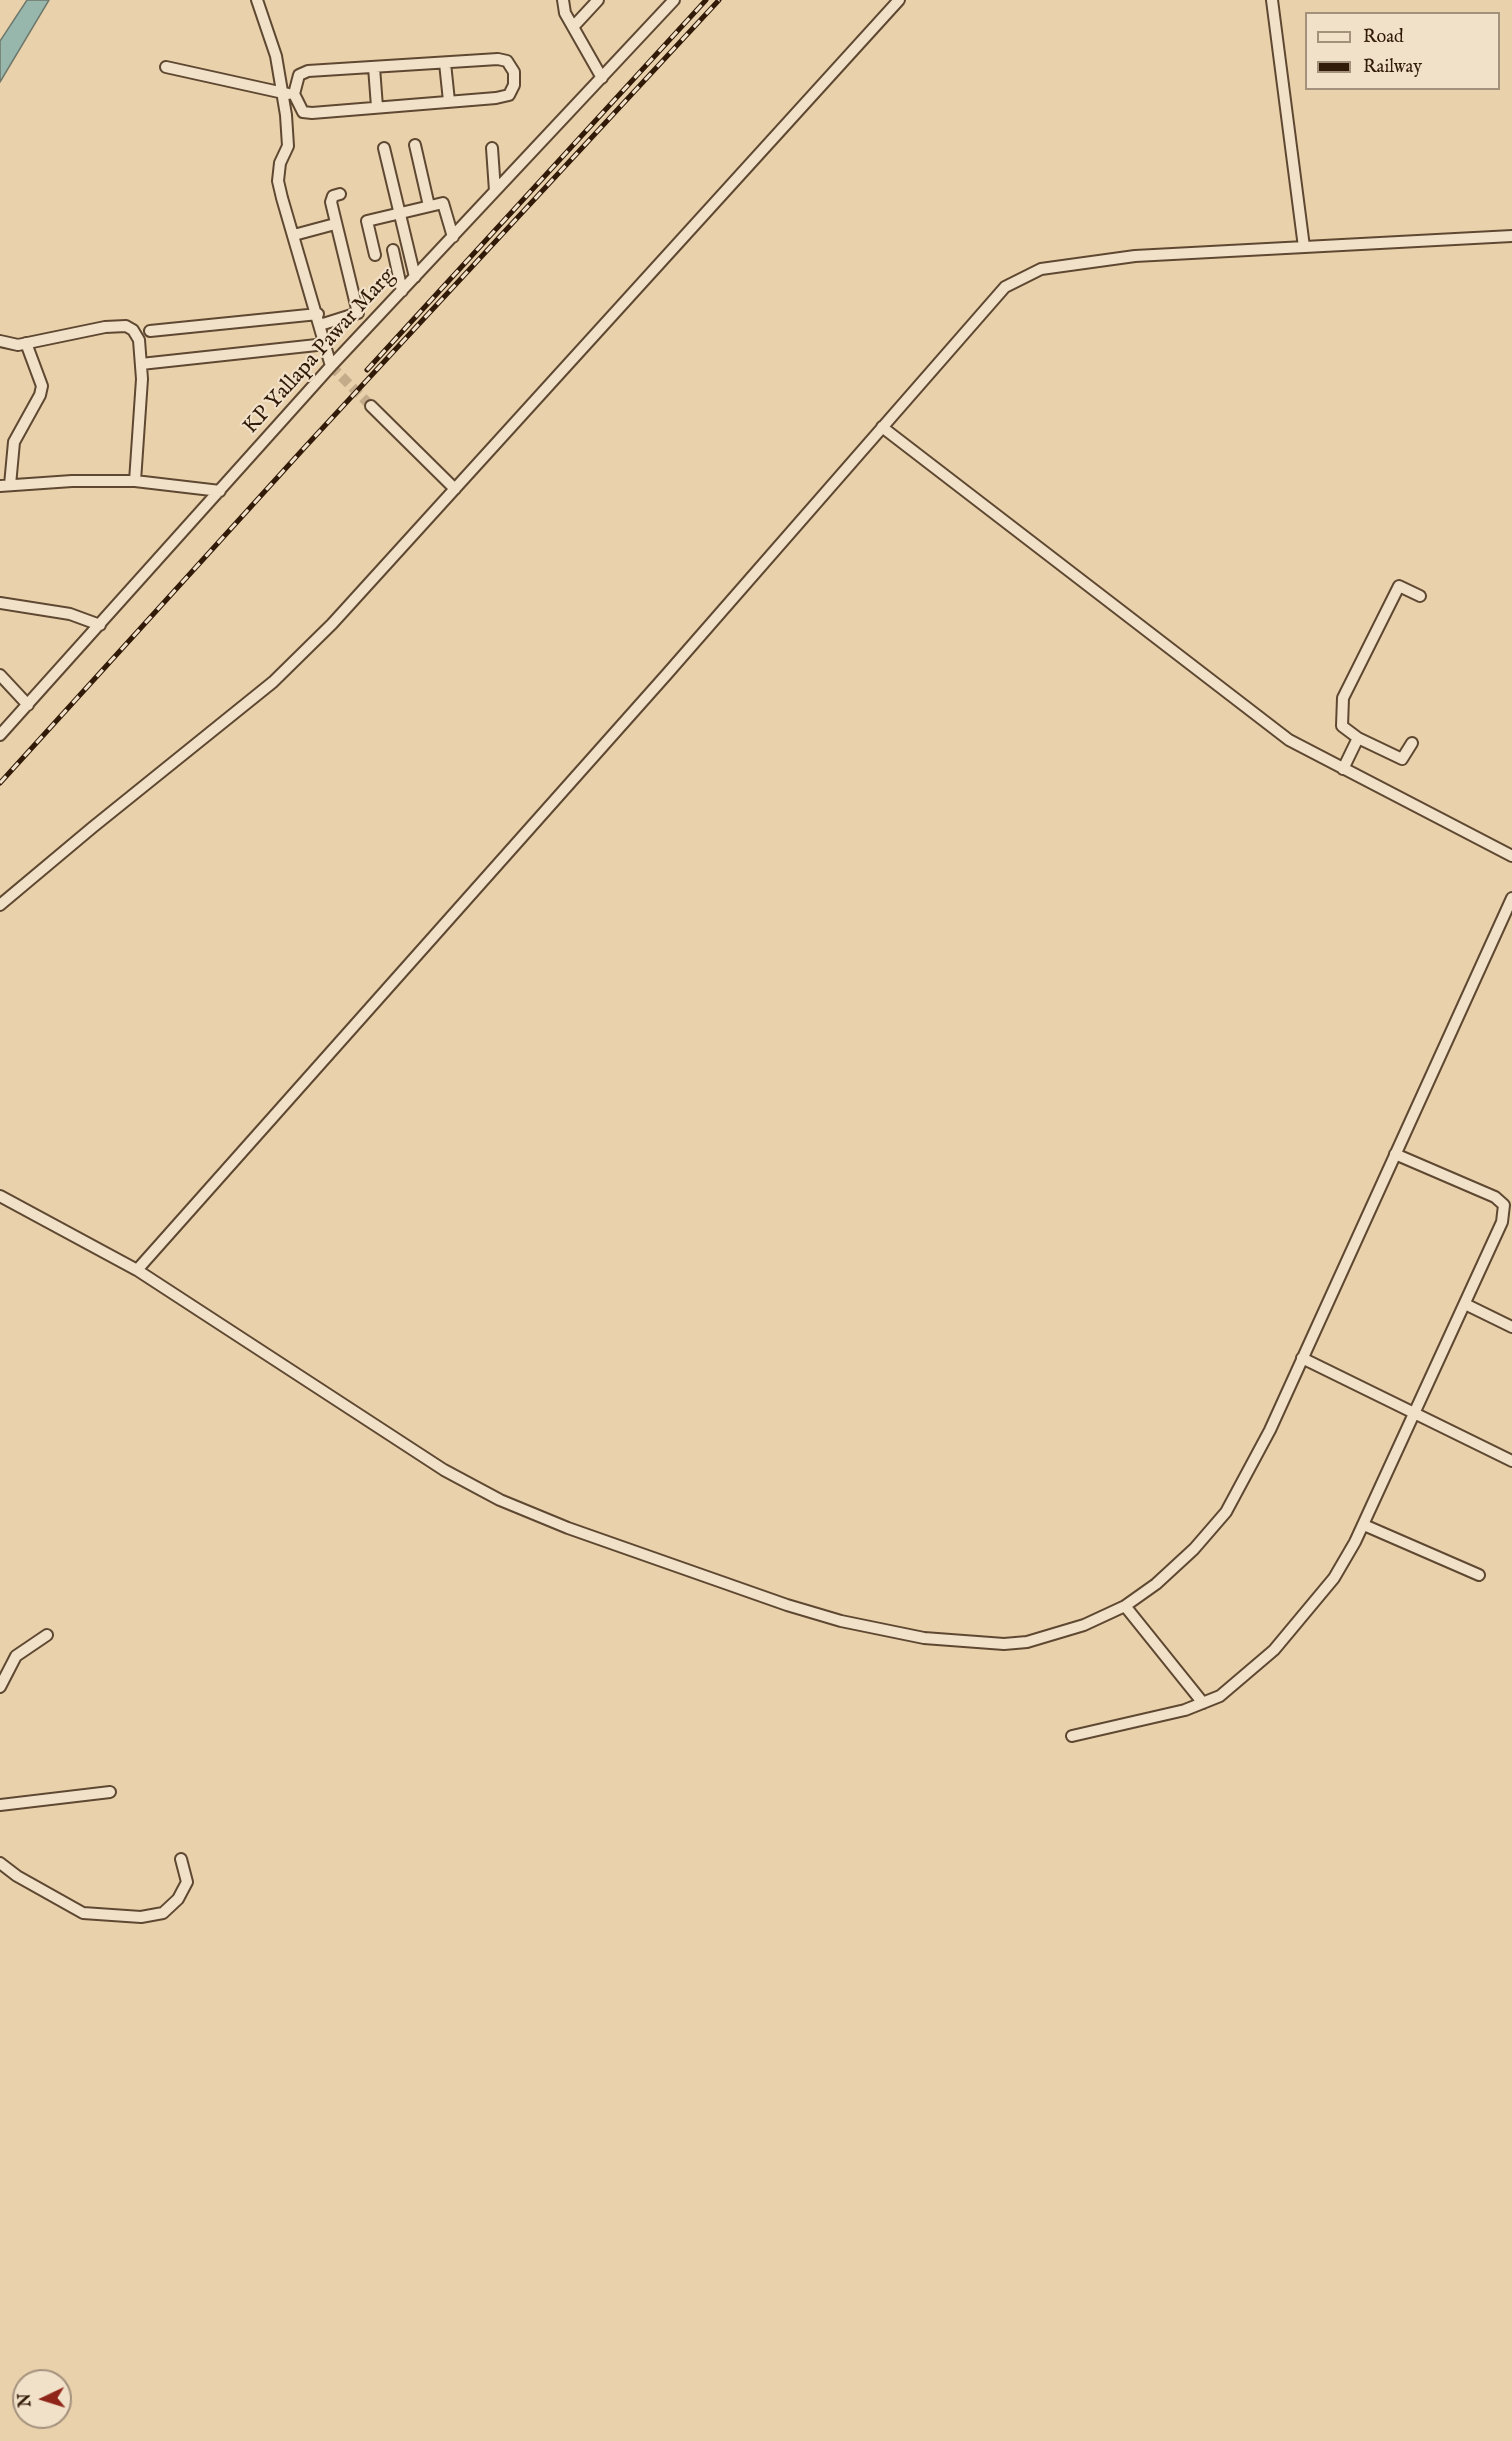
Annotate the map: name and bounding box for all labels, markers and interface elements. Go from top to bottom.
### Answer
legend [1305,12,1500,90]
text: Road [1363,26,1404,49]
text: Railway [1363,56,1422,79]
street label: KP Yallapa Pawar Marg [239,264,401,440]
north arrow [12,2369,72,2429]
text: N [16,2393,36,2408]

